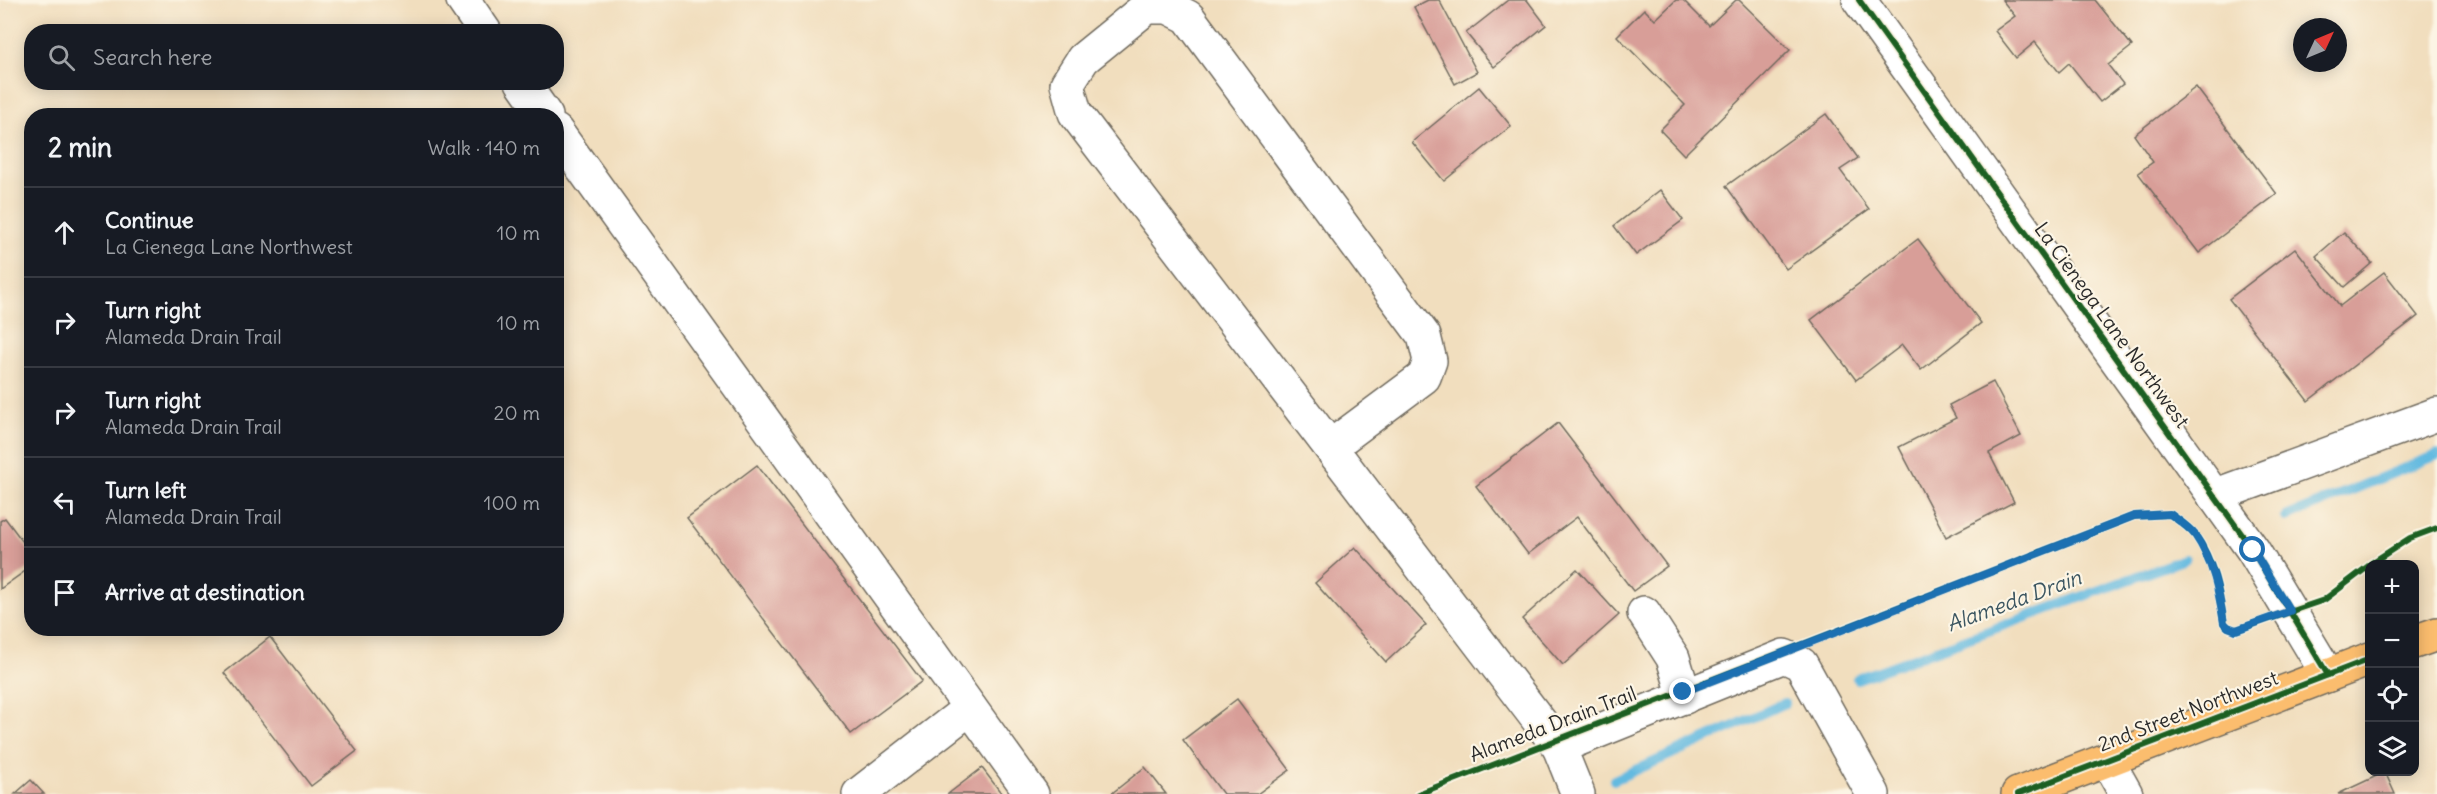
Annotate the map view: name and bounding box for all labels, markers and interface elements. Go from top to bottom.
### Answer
north arrow [2293,18,2347,72]
search box [24,24,564,90]
icon: search [45,41,78,74]
text: Search here [93,43,212,71]
text: 2 min [48,131,112,164]
text: Walk · 140 m [427,135,540,160]
text: Continue [105,206,194,234]
icon: ahead [48,216,81,249]
street label: La Cienega Lane Northwest [2029,217,2196,433]
text: 10 m [497,220,540,245]
text: La Cienega Lane Northwest [105,234,353,259]
text: Turn right [105,296,201,324]
icon: right [48,306,81,339]
text: 10 m [497,310,540,335]
text: Alameda Drain Trail [105,324,282,349]
text: Turn right [105,386,201,414]
icon: right [48,396,81,429]
text: 20 m [494,400,540,425]
text: Alameda Drain Trail [105,414,282,439]
text: Turn left [105,476,186,504]
icon: left [48,486,81,519]
text: 100 m [483,490,540,515]
text: Alameda Drain Trail [105,504,282,529]
route start [2239,536,2265,562]
map controls [2365,560,2419,776]
button: + [2365,560,2419,614]
water label: Alameda Drain [1943,563,2086,637]
icon: arrive [48,576,81,609]
text: Arrive at destination [105,578,305,606]
button: − [2365,614,2419,668]
street label: 2nd Street Northwest [2094,665,2282,756]
button: locate [2365,668,2419,722]
route end [1669,678,1695,704]
street label: Alameda Drain Trail [1466,680,1640,767]
button: layers [2365,722,2419,776]

